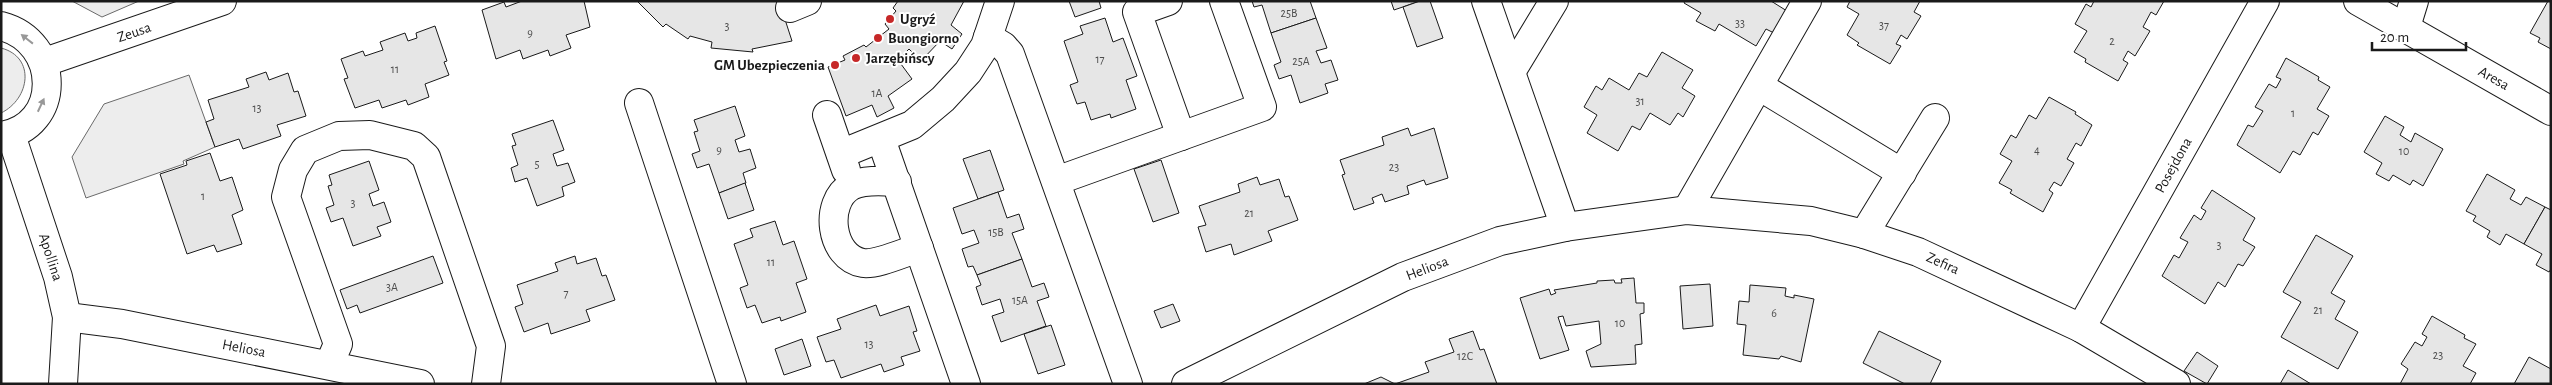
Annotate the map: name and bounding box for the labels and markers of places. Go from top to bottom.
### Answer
place label: Ugryź [900,12,935,27]
marker: Ugryź [884,13,896,25]
place label: Buongiorno [888,31,959,46]
marker: Buongiorno [872,32,884,44]
place label: Jarzębińscy [866,51,935,66]
marker: Jarzębińscy [850,52,862,64]
place label: GM Ubezpieczenia [714,58,825,73]
marker: GM Ubezpieczenia [829,59,841,71]

